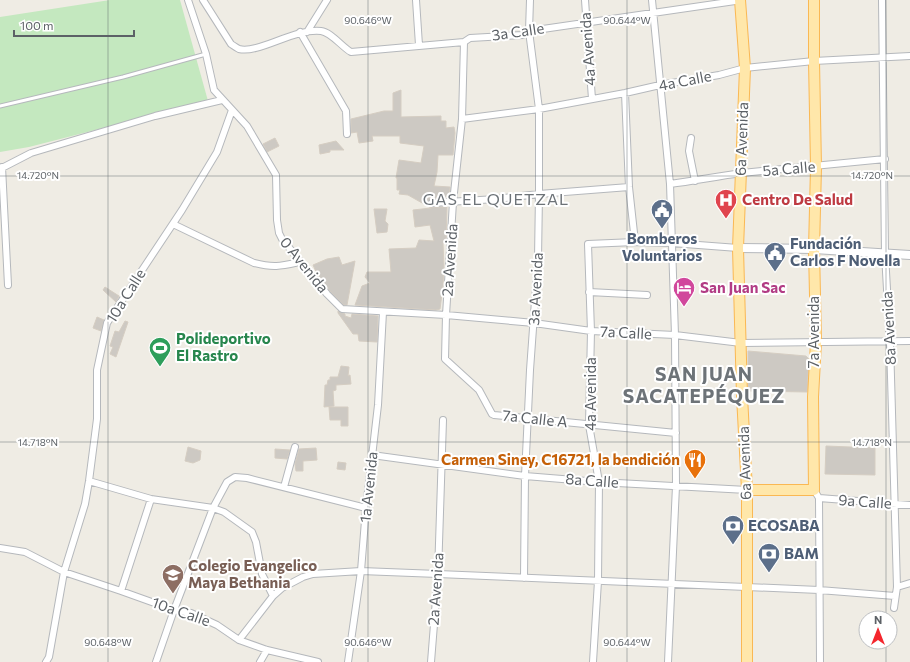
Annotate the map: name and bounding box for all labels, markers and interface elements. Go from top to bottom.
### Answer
scale bar [14,12,134,38]
street label: 4a Avenida [575,12,599,87]
text: 90.646°W [344,14,392,26]
text: 90.644°W [603,14,651,26]
text: 100 m [20,18,54,32]
street label: 3a Calle [490,18,545,44]
street label: 4a Calle [657,66,713,94]
street label: 6a Avenida [731,102,751,176]
street label: 5a Calle [762,157,816,179]
text: 14.720°N [17,169,59,181]
text: 14.720°N [851,169,893,181]
hospital icon: Centro De Salud [713,187,739,220]
district label: GAS EL QUETZAL [423,189,569,208]
place label: Centro De Salud [742,190,853,208]
public building icon: Bomberos Voluntarios [649,197,675,230]
street label: 2a Avenida [437,223,461,297]
place label: Bomberos Voluntarios [622,229,702,264]
street label: 0 Avenida [277,233,333,296]
place label: Fundación Carlos F Novella [790,234,900,269]
public building icon: Fundación Carlos F Novella [762,240,788,273]
street label: 3a Avenida [524,252,546,326]
street label: 10a Calle [101,265,149,326]
hotel icon: San Juan Sac [671,275,697,308]
place label: San Juan Sac [700,278,785,296]
street label: 8a Avenida [877,291,899,365]
street label: 7a Avenida [804,296,822,368]
street label: 7a Calle [600,322,653,342]
place label: Polideportivo El Rastro [176,329,271,364]
sports icon: Polideportivo El Rastro [147,335,173,368]
street label: 4a Avenida [581,357,599,431]
district label: SAN JUAN SACATEPÉQUEZ [623,362,785,407]
street label: 7a Calle A [502,406,568,430]
street label: 6a Avenida [734,426,754,500]
text: 14.718°N [18,436,58,448]
text: 14.718°N [852,436,892,448]
restaurant icon: Carmen Siney, C16721, la bendición [682,447,708,480]
place label: Carmen Siney, C16721, la bendición [441,450,680,468]
street label: 1a Avenida [355,451,381,523]
street label: 8a Calle [565,469,619,491]
street label: 9a Calle [838,490,892,512]
bank icon: ECOSABA [720,513,746,546]
place label: ECOSABA [748,516,820,534]
bank icon: BAM [756,541,782,574]
place label: BAM [784,544,819,562]
street label: 2a Avenida [423,552,447,626]
place label: Colegio Evangelico Maya Bethania [188,556,317,591]
school or university icon: Colegio Evangelico Maya Bethania [160,562,186,595]
street label: 10a Calle [150,593,213,629]
north arrow [858,610,898,650]
text: N [874,613,882,626]
text: 90.648°W [84,636,132,648]
text: 90.646°W [344,636,392,648]
text: 90.644°W [603,636,651,648]

